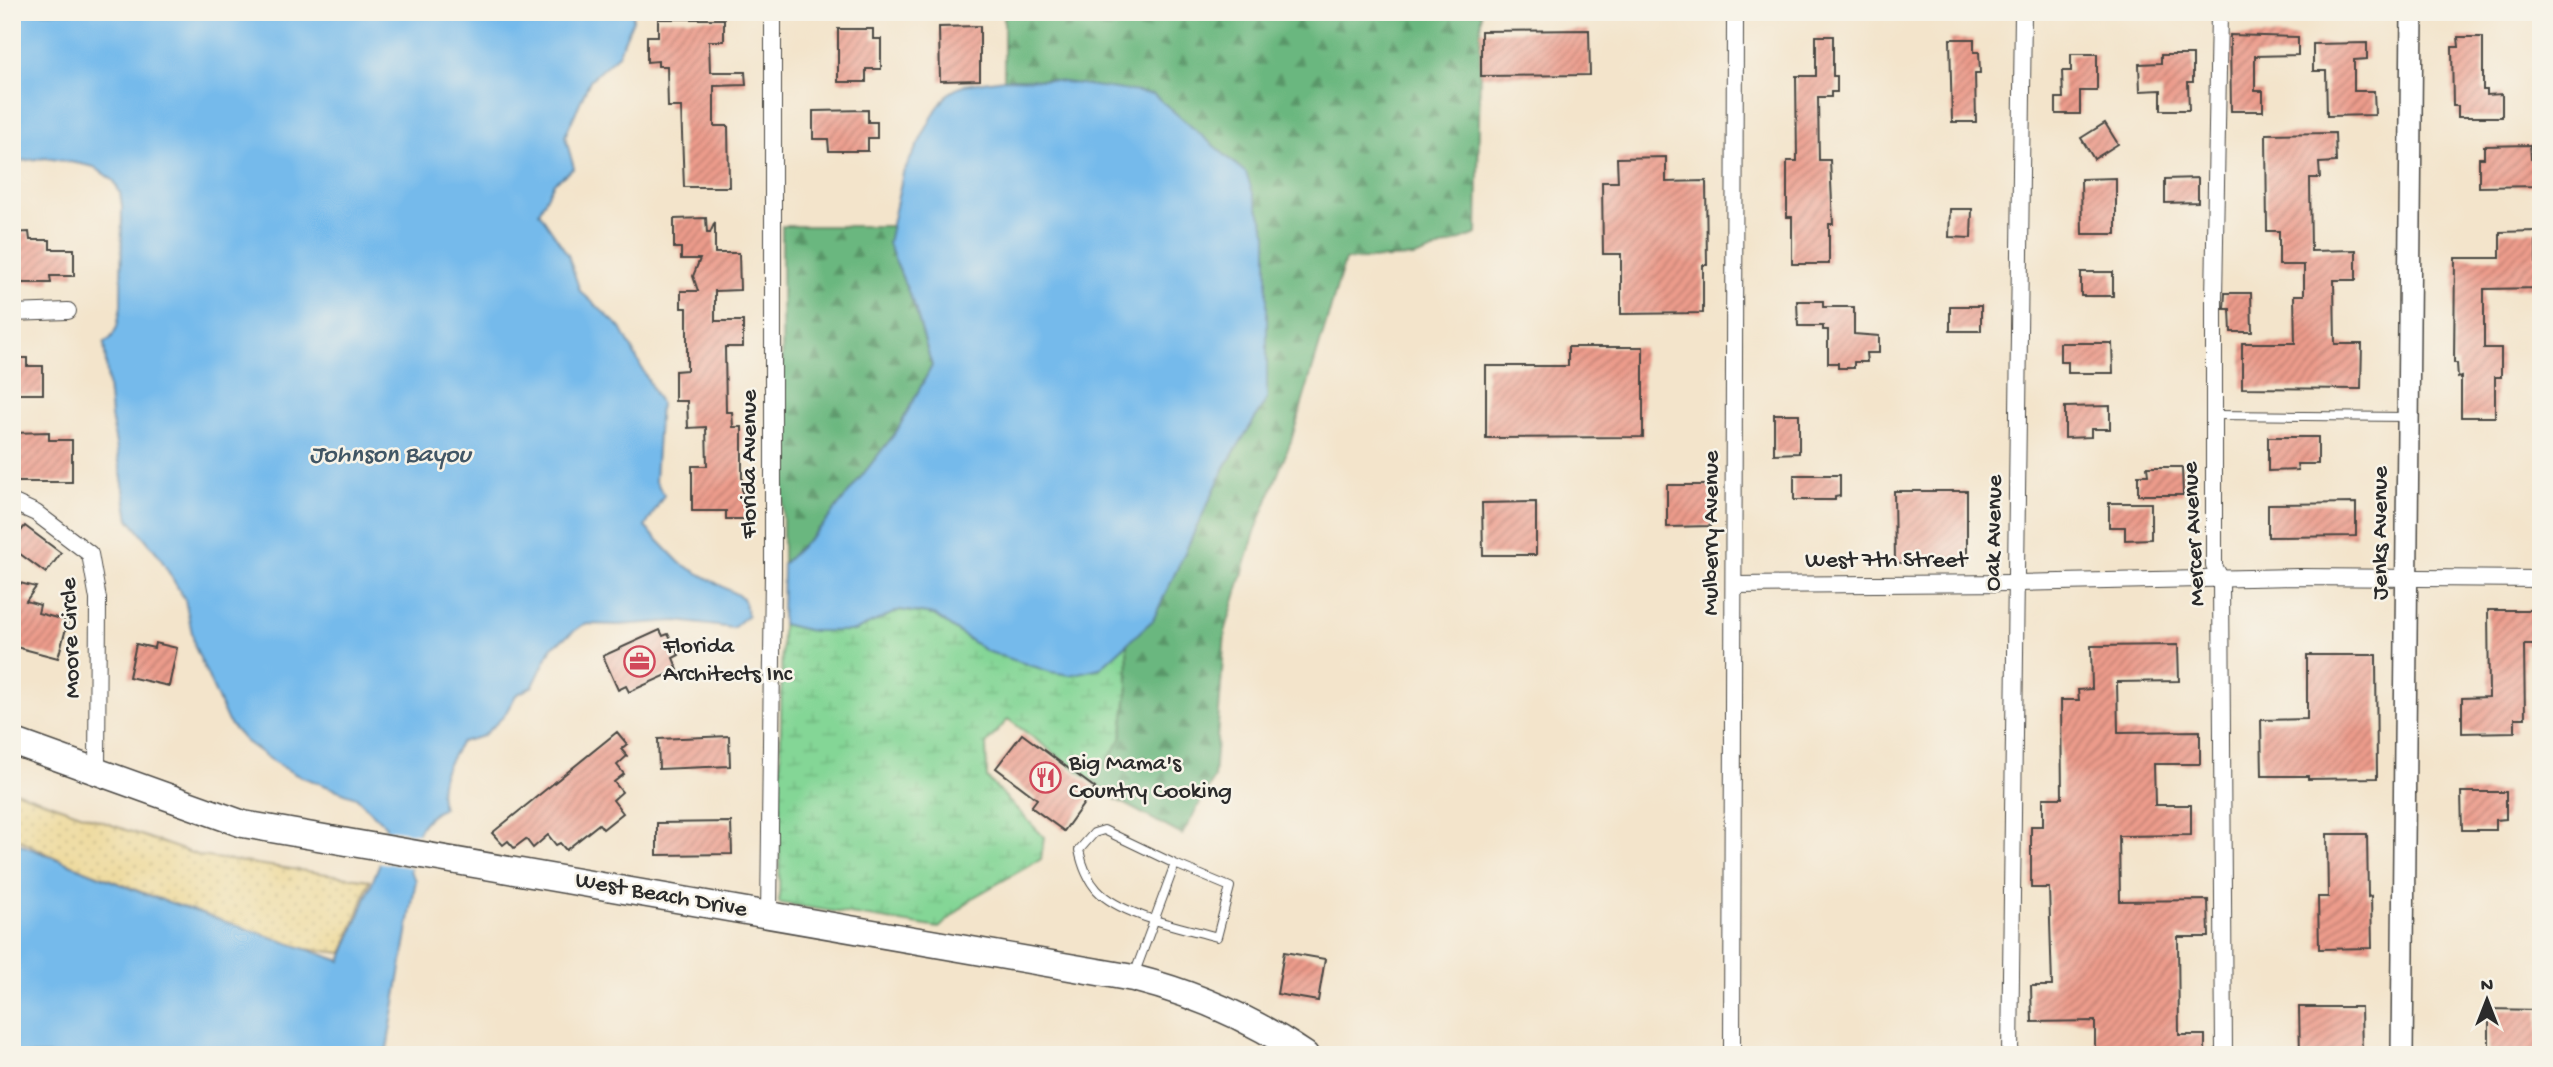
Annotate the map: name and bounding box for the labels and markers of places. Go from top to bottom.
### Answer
place label: Florida Architects Inc [662,633,793,690]
office icon: Florida Architects Inc [623,644,657,678]
place label: Big Mama's Country Cooking [1068,750,1232,807]
restaurant icon: Big Mama's Country Cooking [1029,761,1063,795]

